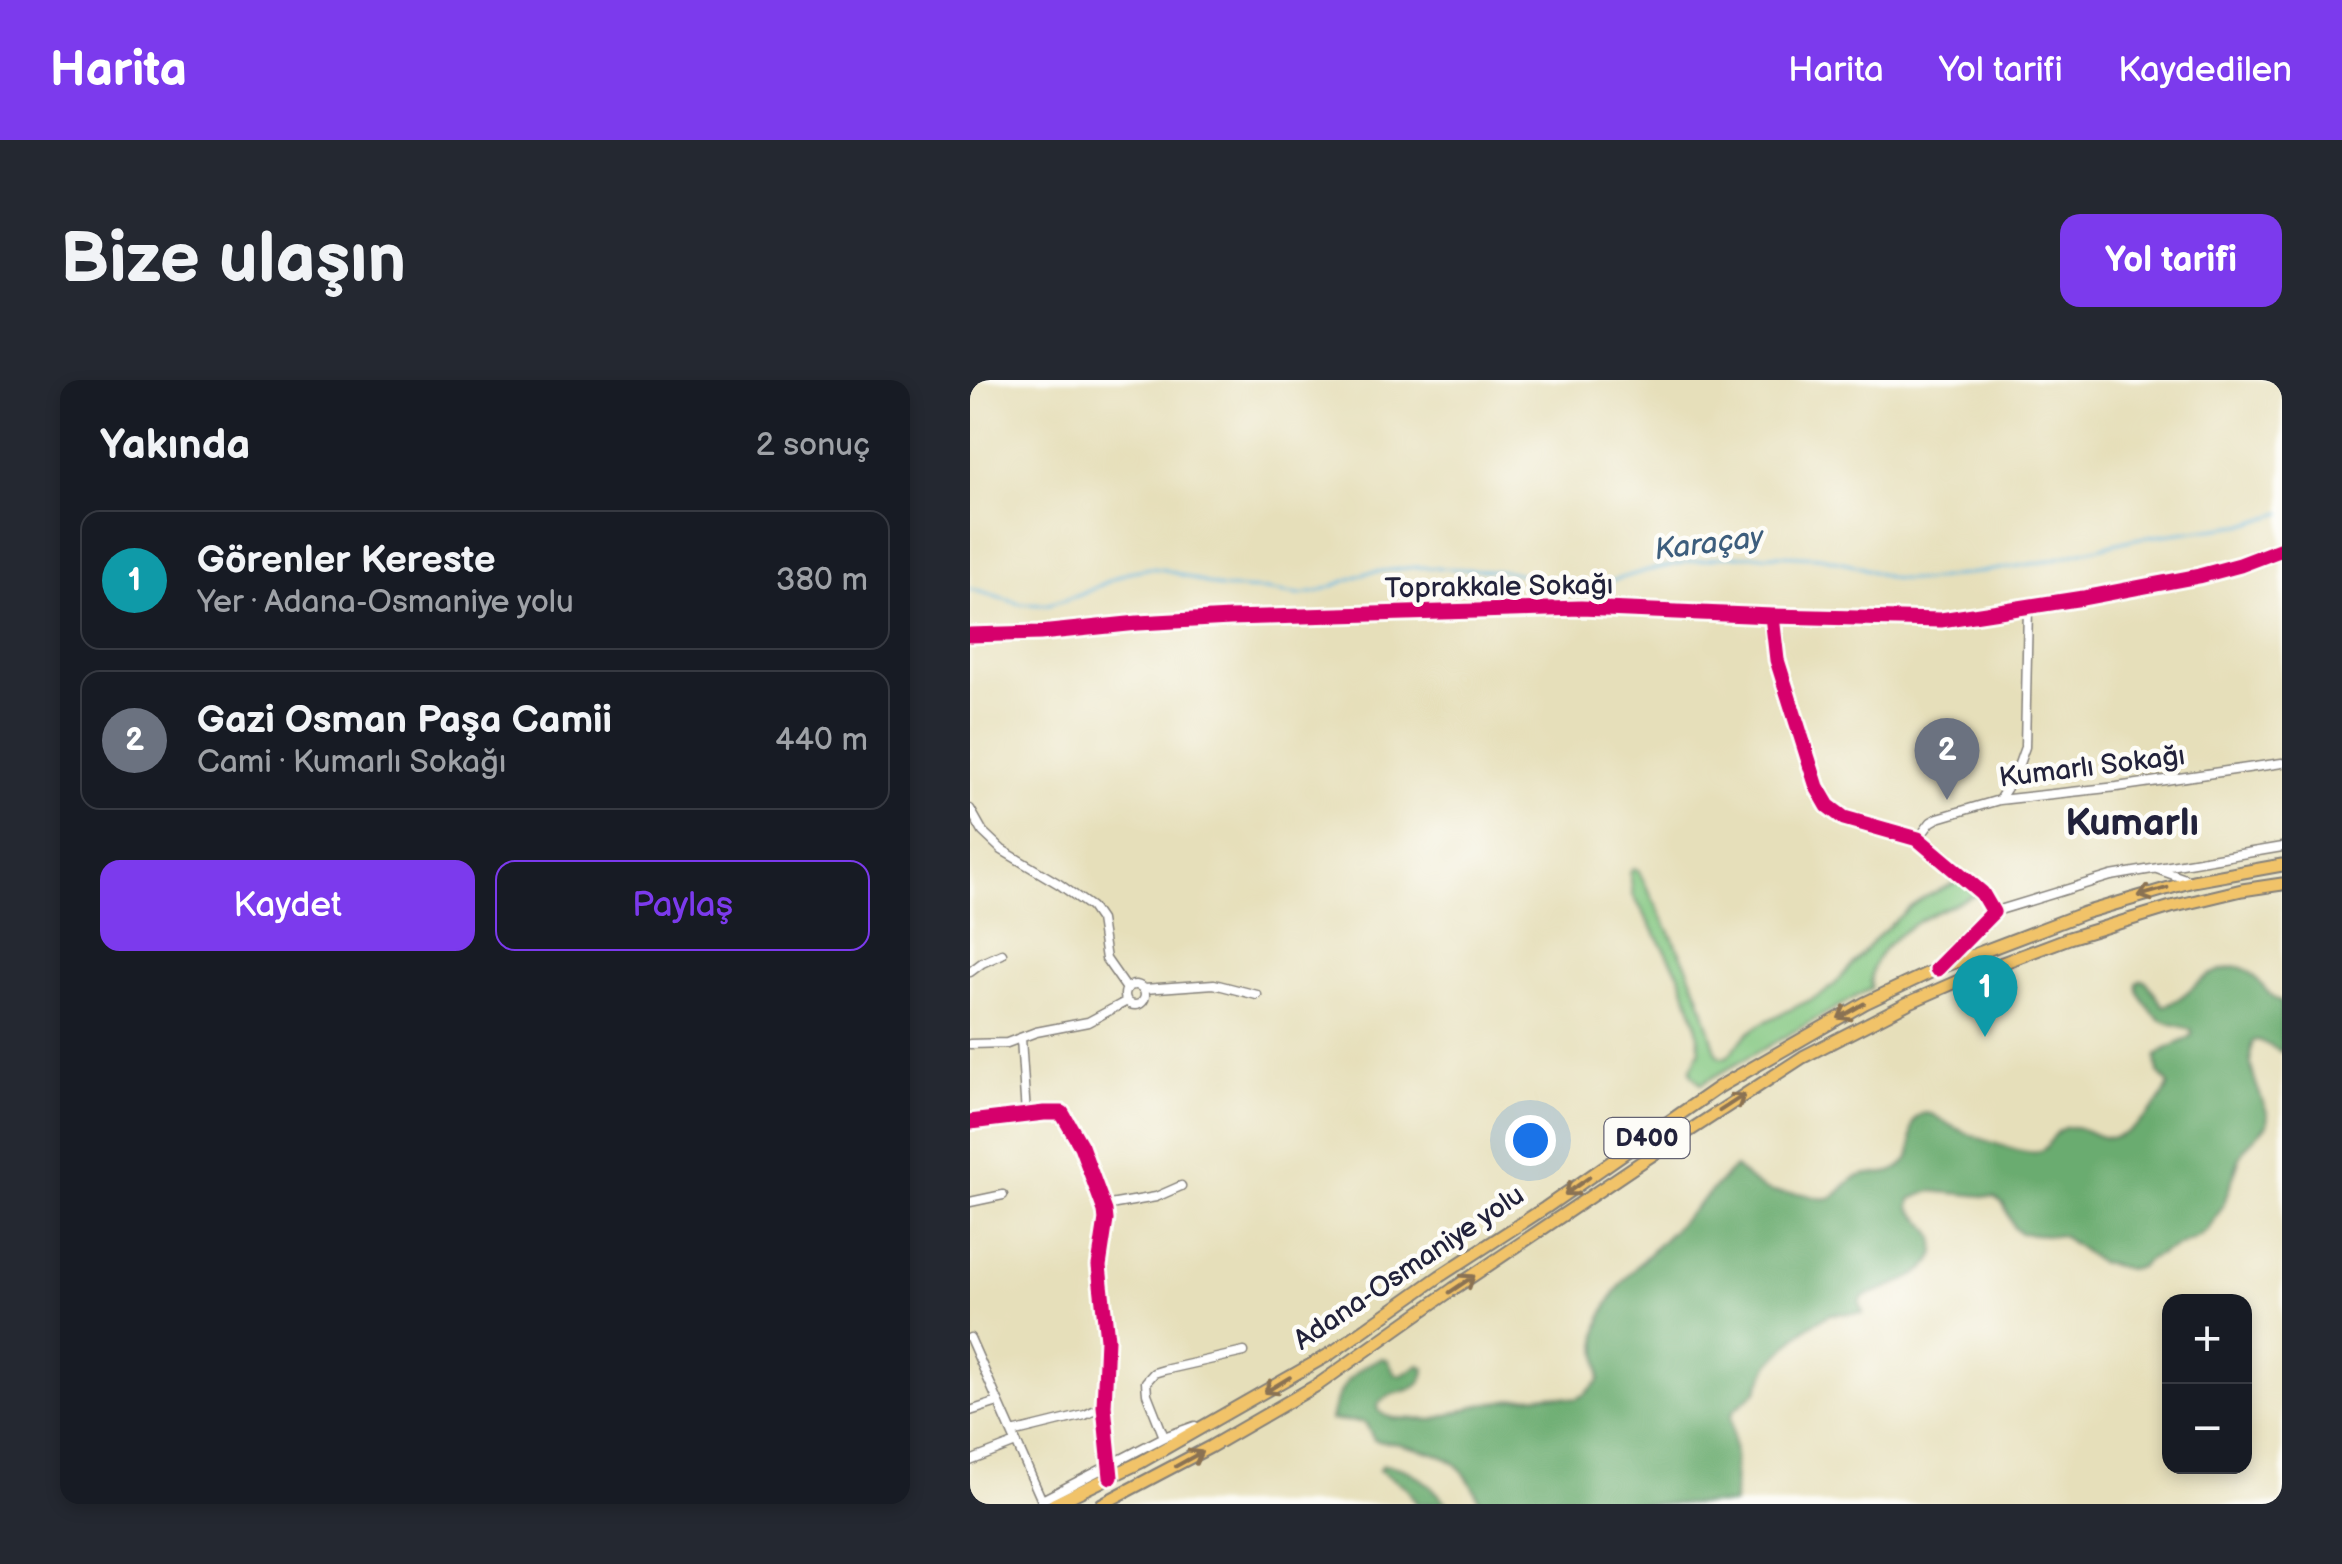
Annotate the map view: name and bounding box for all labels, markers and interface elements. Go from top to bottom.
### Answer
text: Harita [50,42,187,99]
text: Harita [1788,49,1884,92]
text: Yol tarifi [1939,49,2063,92]
text: Kaydedilen [2118,49,2292,92]
button: Yol tarifi [2060,214,2282,307]
text: Bize ulaşın [60,218,406,302]
text: Yakında [100,420,250,471]
text: 2 sonuç [756,426,870,465]
water label: Karaçay [1652,519,1767,569]
text: Görenler Kereste [197,538,496,583]
text: 1 [128,561,141,600]
text: 380 m [776,561,868,600]
street label: Toprakkale Sokağı [1384,569,1614,605]
text: Yer · Adana-Osmaniye yolu [197,583,574,622]
text: Gazi Osman Paşa Camii [197,698,612,743]
pin: 2 [1914,718,1980,800]
text: 2 [125,721,144,760]
text: 440 m [775,721,868,760]
street label: Kumarlı Sokağı [1997,739,2187,795]
text: Cami · Kumarlı Sokağı [197,743,506,782]
district label: Kumarlı [2065,801,2199,846]
button: Kaydet [100,860,475,951]
button: Paylaş [495,860,870,951]
one-way arrow [2137,884,2169,903]
pin: 1 [1952,954,2018,1037]
one-way arrow [1837,1002,1866,1022]
one-way arrow [1717,1092,1746,1113]
your location [1505,1115,1556,1166]
road number: D400 [1604,1118,1690,1158]
one-way arrow [1564,1175,1591,1196]
street label: Adana-Osmaniye yolu [1288,1179,1530,1357]
one-way arrow [1448,1273,1476,1294]
map controls [2162,1294,2252,1474]
button: + [2162,1294,2252,1384]
one-way arrow [1263,1375,1292,1395]
button: − [2162,1384,2252,1474]
one-way arrow [1174,1449,1203,1468]

